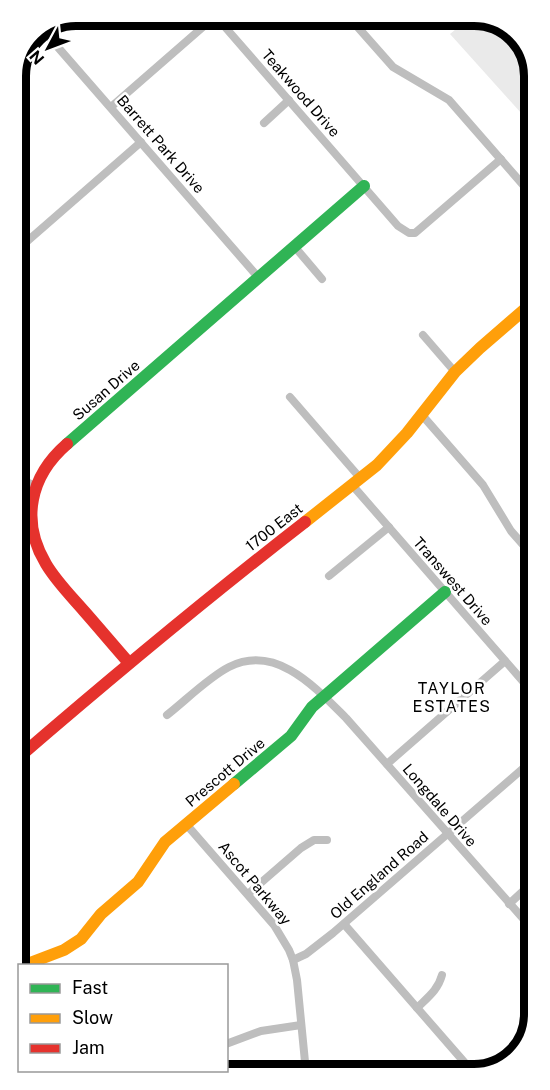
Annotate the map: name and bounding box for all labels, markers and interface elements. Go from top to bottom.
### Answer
north arrow [18,18,78,78]
street label: Teakwood Drive [258,46,344,140]
text: N [26,47,48,68]
street label: Barrett Park Drive [114,92,208,196]
street label: Susan Drive [69,356,143,424]
street label: 1700 East [242,499,306,554]
street label: Transwest Drive [410,533,496,629]
district label: TAYLOR ESTATES [412,679,492,716]
street label: Prescott Drive [182,734,268,810]
street label: Longdale Drive [399,760,481,850]
street label: Old England Road [327,828,431,922]
street label: Ascot Parkway [215,838,295,928]
legend [18,964,228,1072]
text: Fast [72,977,108,998]
text: Slow [72,1007,113,1028]
text: Jam [72,1037,105,1058]

